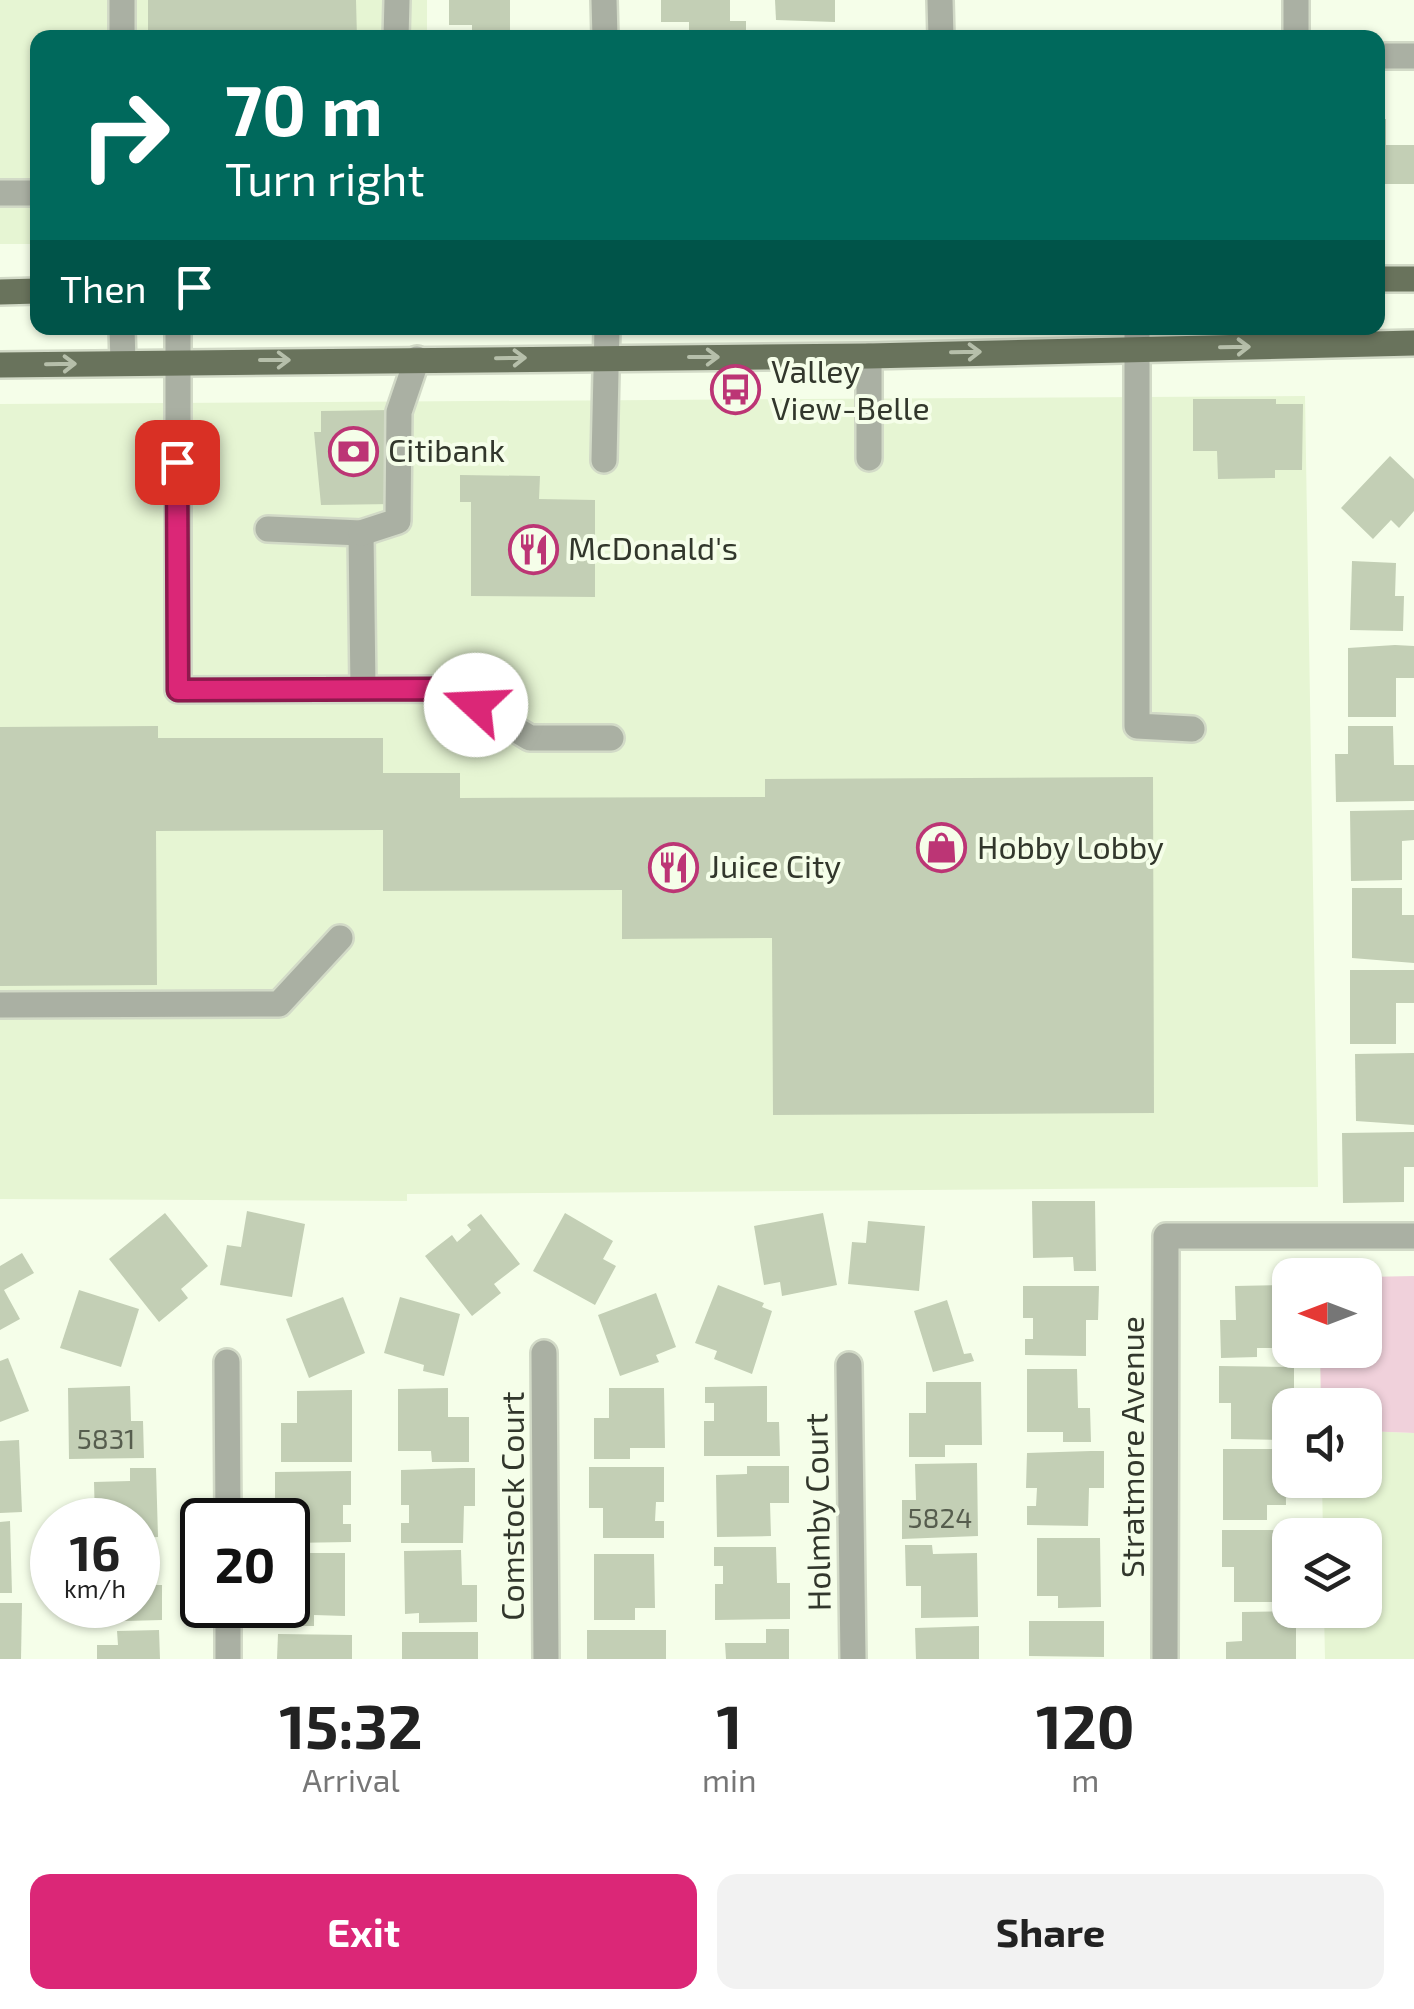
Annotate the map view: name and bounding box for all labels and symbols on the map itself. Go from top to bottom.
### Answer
one-way arrow [1218,338,1250,357]
one-way arrow [950,343,982,362]
one-way arrow [494,348,527,368]
one-way arrow [686,348,719,366]
one-way arrow [258,350,291,370]
place label: Valley View-Belle [771,351,930,426]
one-way arrow [44,354,77,374]
bus stop icon: Valley View-Belle [710,364,762,416]
pin [135,420,220,505]
bank icon: Citibank [327,425,379,477]
place label: Citibank [388,430,505,468]
restaurant icon: McDonald's [507,523,559,575]
place label: McDonald's [568,528,738,566]
position arrow [424,653,528,757]
shop icon: Hobby Lobby [916,822,968,874]
place label: Hobby Lobby [977,827,1164,865]
restaurant icon: Juice City [648,841,700,893]
place label: Juice City [709,846,841,884]
north arrow [1272,1258,1382,1368]
street label: Stratmore Avenue [1112,1316,1150,1578]
street label: Comstock Court [492,1391,530,1621]
street label: Holmby Court [795,1413,837,1611]
house number: 5831 [77,1421,135,1455]
speed limit sign: 20 [180,1498,310,1628]
house number: 5824 [908,1500,972,1534]

